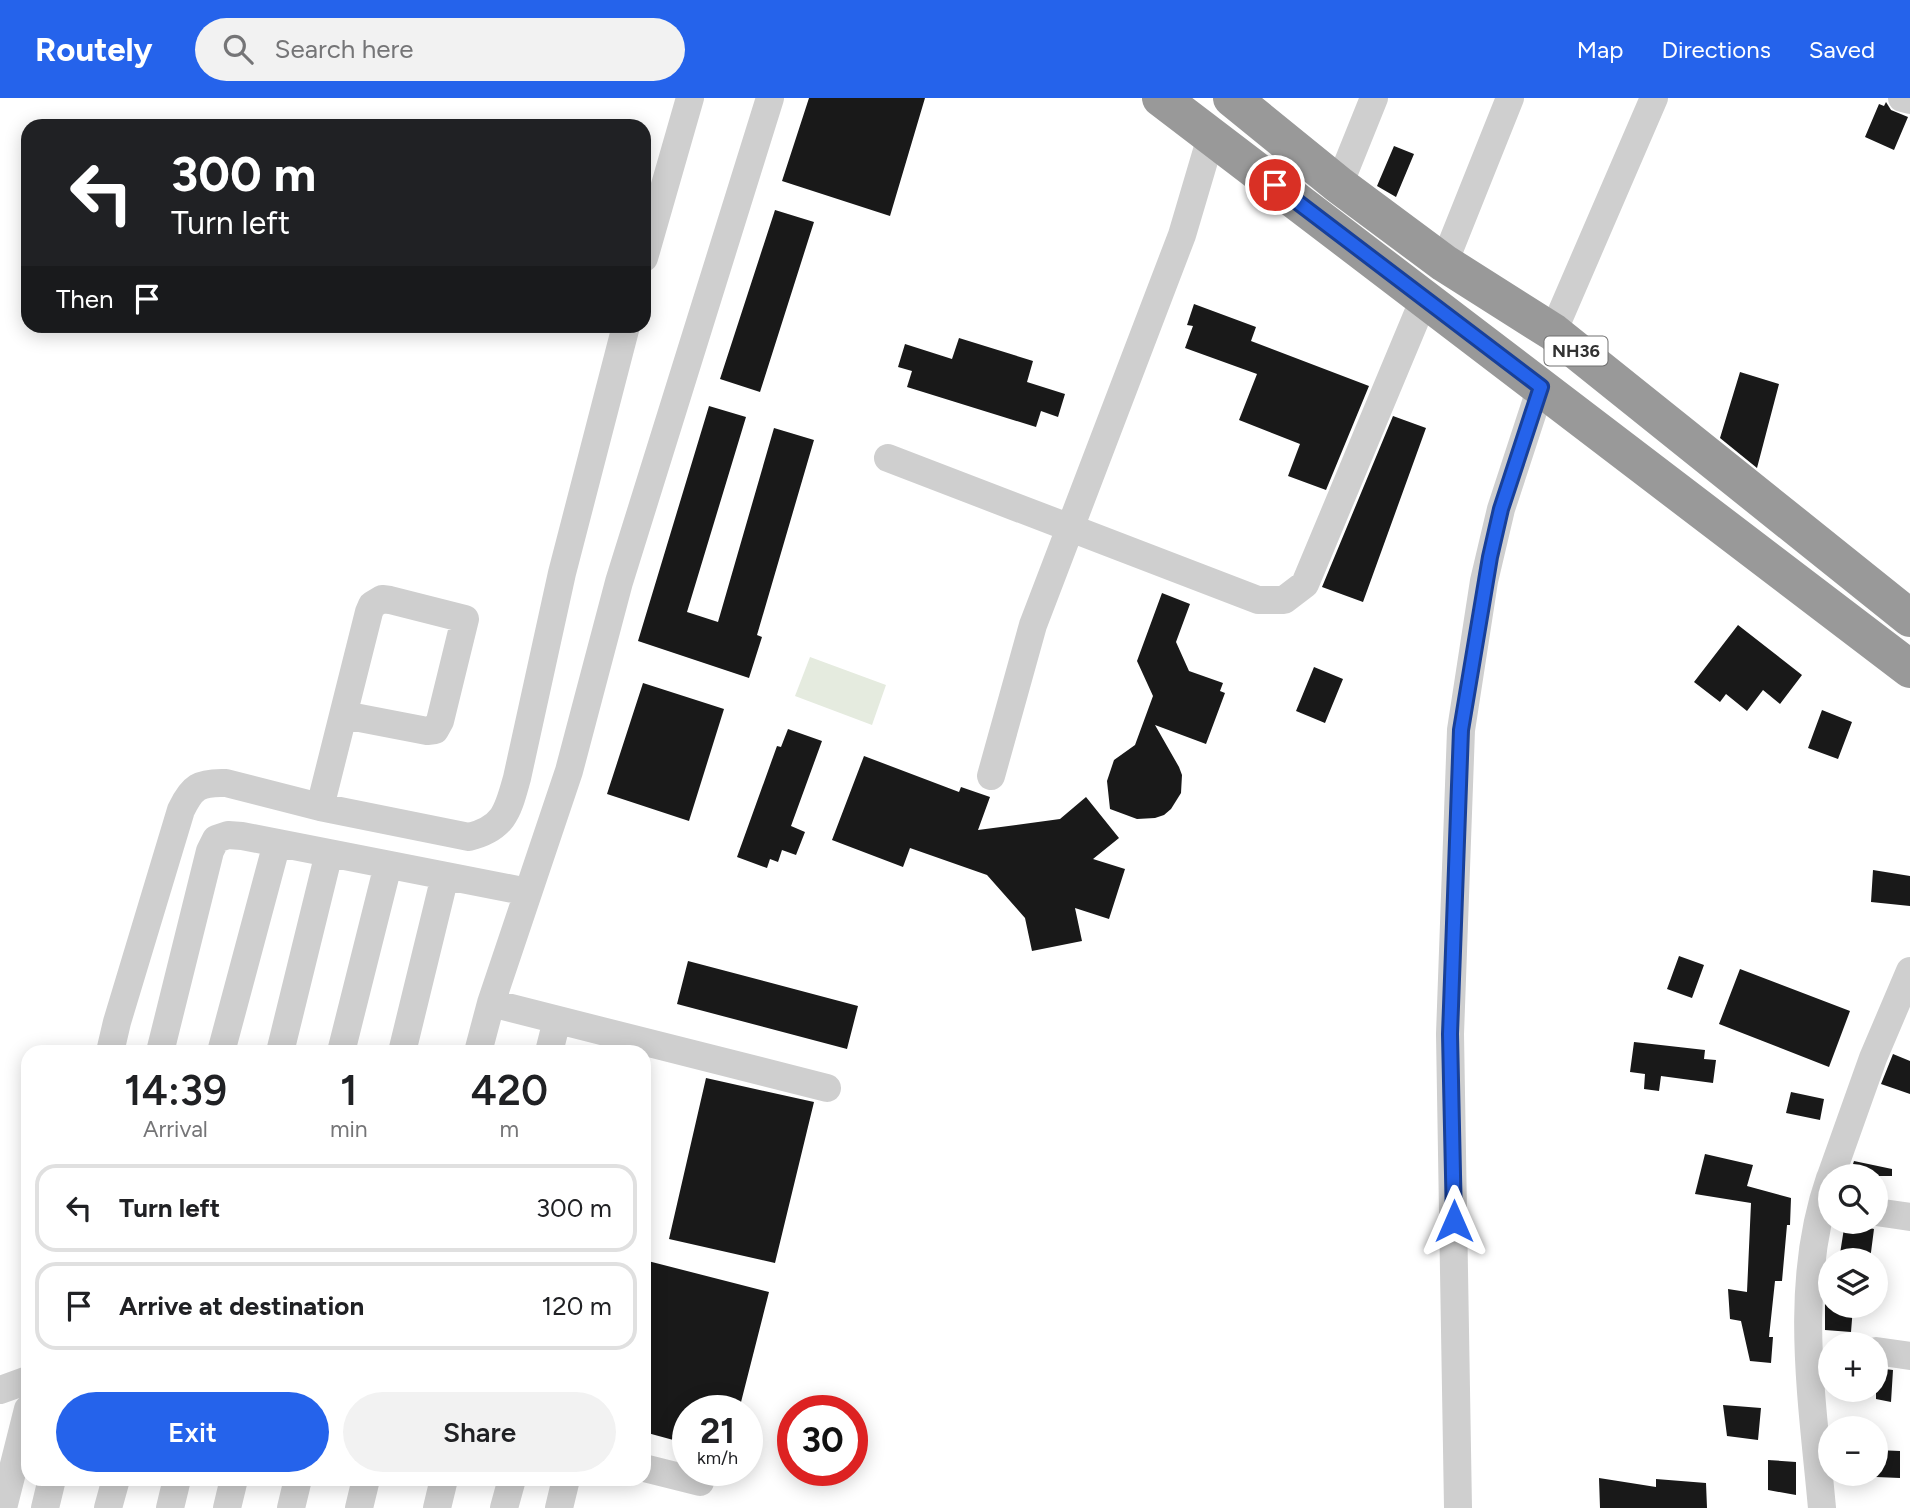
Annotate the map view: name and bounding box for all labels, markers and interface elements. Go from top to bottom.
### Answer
search box [195,18,685,81]
text: Routely [35,30,153,69]
icon: search [219,30,257,68]
text: Search here [275,33,414,65]
text: Map [1577,35,1623,64]
text: Directions [1661,35,1771,64]
text: Saved [1809,35,1875,64]
text: 300 m [171,144,316,203]
icon: left [56,147,147,238]
pin [1245,155,1305,215]
icon: arrive [1256,166,1294,204]
text: Turn left [171,204,290,242]
icon: arrive [128,280,166,318]
text: Then [56,283,114,315]
road number: NH36 [1544,337,1608,366]
text: 14:39 [124,1065,227,1116]
text: 1 [340,1065,358,1116]
text: 420 [471,1065,548,1116]
text: Arrival [143,1115,208,1143]
text: min [330,1115,368,1143]
text: m [500,1115,519,1143]
map controls [1818,1164,1888,1486]
button: search [1818,1164,1888,1234]
position arrow [1417,1184,1491,1258]
icon: left [60,1189,98,1227]
text: Turn left [119,1192,220,1224]
text: 300 m [536,1192,612,1224]
button: layers [1818,1248,1888,1318]
icon: arrive [60,1287,98,1325]
text: Arrive at destination [119,1290,364,1322]
text: 120 m [542,1290,612,1322]
button: + [1818,1332,1888,1402]
button: Exit [56,1392,329,1472]
button: Share [343,1392,616,1472]
speed limit sign: 30 [777,1395,868,1486]
text: 21 [700,1410,735,1452]
button: − [1818,1416,1888,1486]
text: km/h [697,1447,738,1469]

